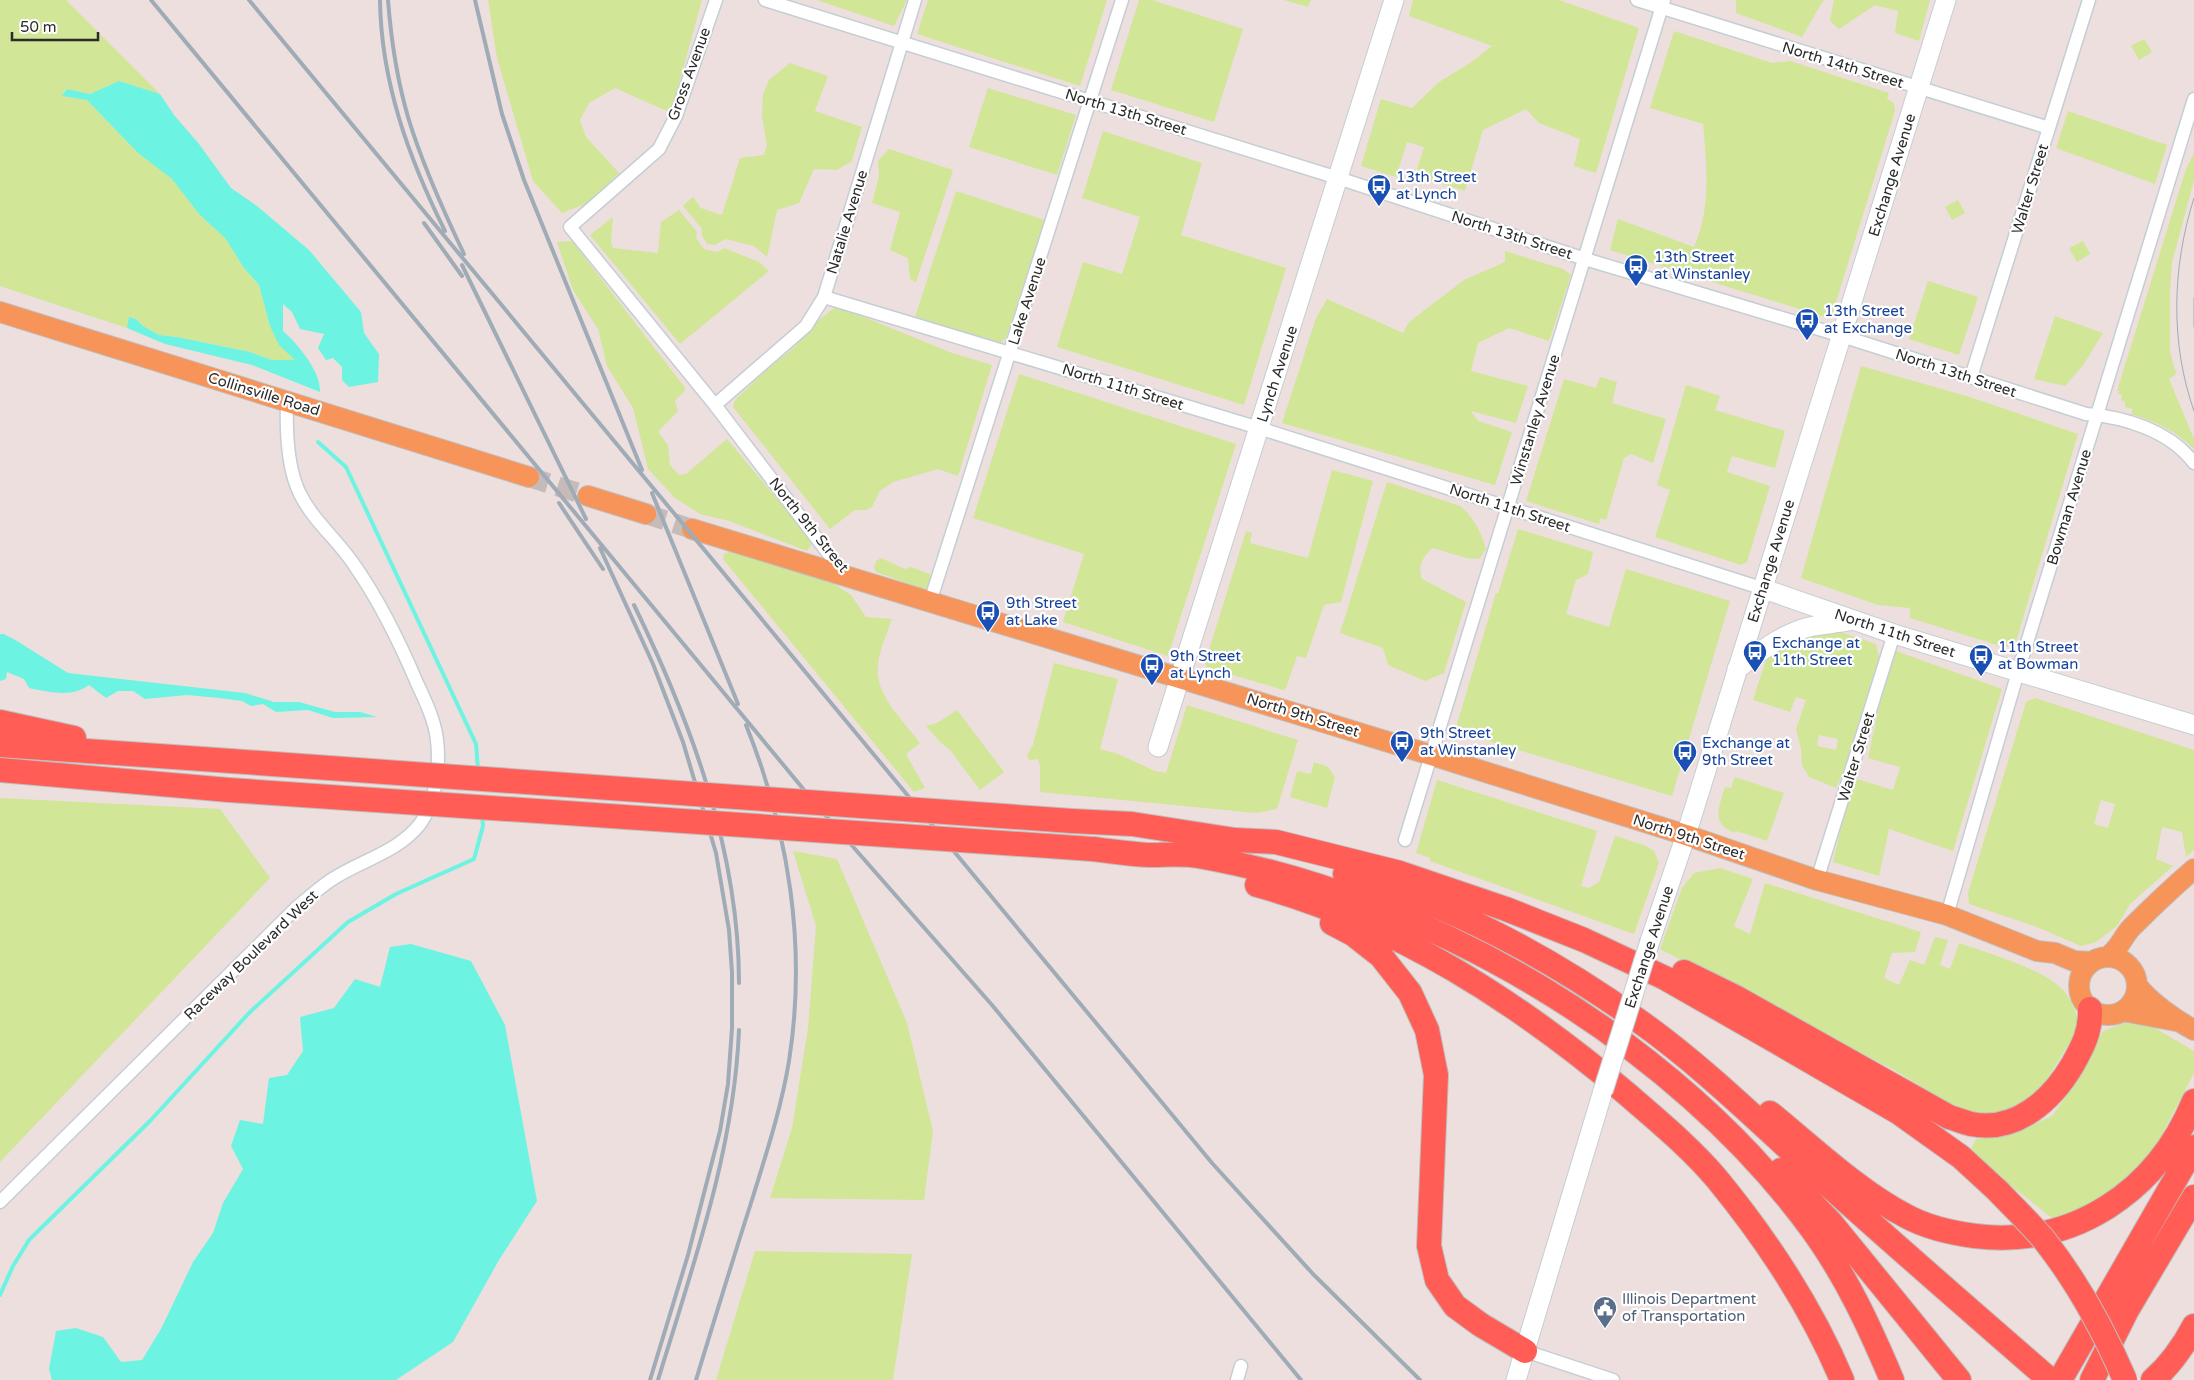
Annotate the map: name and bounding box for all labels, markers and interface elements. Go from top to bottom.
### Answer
scale bar [12,10,99,42]
text: 50 m [20,18,57,36]
street label: Gross Avenue [664,25,714,123]
street label: North 14th Street [1780,38,1906,92]
street label: North 13th Street [1063,85,1189,139]
street label: Exchange Avenue [1865,111,1919,239]
street label: Walter Street [2008,141,2052,236]
street label: Natalie Avenue [823,168,871,276]
place label: 13th Street at Lynch [1396,168,1477,203]
bus stop icon: 13th Street at Lynch [1366,173,1392,207]
street label: North 13th Street [1449,207,1575,263]
place label: 13th Street at Winstanley [1654,248,1750,283]
bus stop icon: 13th Street at Winstanley [1623,253,1649,287]
street label: Lake Avenue [1004,255,1050,347]
place label: 13th Street at Exchange [1824,302,1912,337]
bus stop icon: 13th Street at Exchange [1794,307,1820,341]
street label: Lynch Avenue [1253,323,1301,425]
street label: North 13th Street [1893,345,2019,401]
street label: Winstanley Avenue [1506,352,1564,488]
street label: North 11th Street [1060,360,1186,414]
street label: Collinsville Road [206,368,322,420]
street label: Bowman Avenue [2043,447,2095,567]
street label: North 9th Street [765,474,853,576]
street label: North 11th Street [1447,480,1573,536]
street label: Exchange Avenue [1744,497,1798,625]
place label: 9th Street at Lake [1006,594,1077,629]
bus stop icon: 9th Street at Lake [975,599,1001,633]
street label: North 11th Street [1832,605,1958,661]
place label: Exchange at 11th Street [1772,634,1860,669]
place label: 11th Street at Bowman [1998,638,2079,673]
bus stop icon: Exchange at 11th Street [1742,639,1768,673]
bus stop icon: 11th Street at Bowman [1968,643,1994,677]
place label: 9th Street at Lynch [1170,647,1241,682]
bus stop icon: 9th Street at Lynch [1139,652,1165,686]
street label: North 9th Street [1245,689,1362,741]
street label: Walter Street [1834,709,1878,804]
place label: 9th Street at Winstanley [1420,724,1516,759]
bus stop icon: 9th Street at Winstanley [1389,729,1415,763]
place label: Exchange at 9th Street [1702,734,1790,769]
bus stop icon: Exchange at 9th Street [1672,739,1698,773]
street label: North 9th Street [1631,810,1747,864]
street label: Exchange Avenue [1621,883,1677,1011]
street label: Raceway Boulevard West [180,886,322,1024]
place label: Illinois Department of Transportation [1622,1290,1756,1325]
public building icon: Illinois Department of Transportation [1592,1295,1618,1329]

